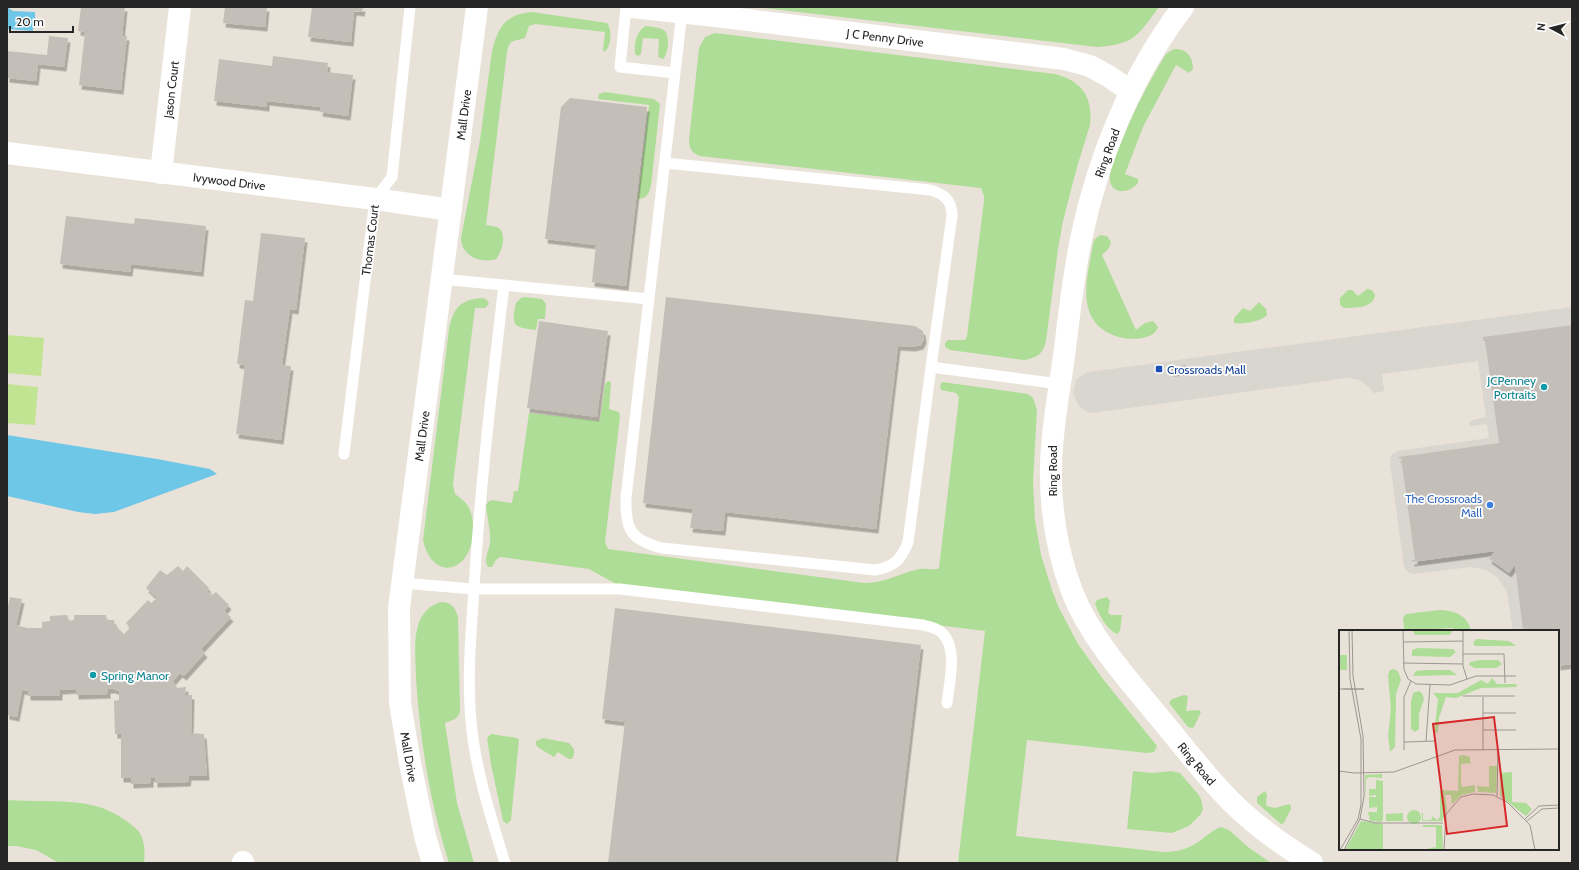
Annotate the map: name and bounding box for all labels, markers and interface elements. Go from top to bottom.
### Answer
scale bar [10,8,73,34]
north arrow [1531,8,1571,48]
text: 20 m [16,14,44,29]
text: N [1534,22,1548,31]
street label: J C Penny Drive [845,25,925,49]
street label: Jason Court [160,60,181,120]
street label: Mall Drive [452,89,474,141]
street label: Ring Road [1091,126,1123,180]
street label: Ivywood Drive [192,169,266,193]
street label: Thomas Court [358,204,382,276]
place label: Crossroads Mall [1167,362,1246,377]
marker: Crossroads Mall [1154,364,1164,374]
place label: JCPenney Portraits [1486,373,1536,402]
marker: JCPenney Portraits [1539,382,1549,392]
street label: Mall Drive [411,410,432,462]
street label: Ring Road [1045,445,1060,497]
place label: The Crossroads Mall [1405,491,1482,520]
marker: The Crossroads Mall [1485,500,1495,510]
inset map [1339,630,1559,850]
place label: Spring Manor [101,668,169,683]
marker: Spring Manor [88,670,98,680]
street label: Mall Drive [397,731,421,783]
street label: Ring Road [1175,739,1219,788]

